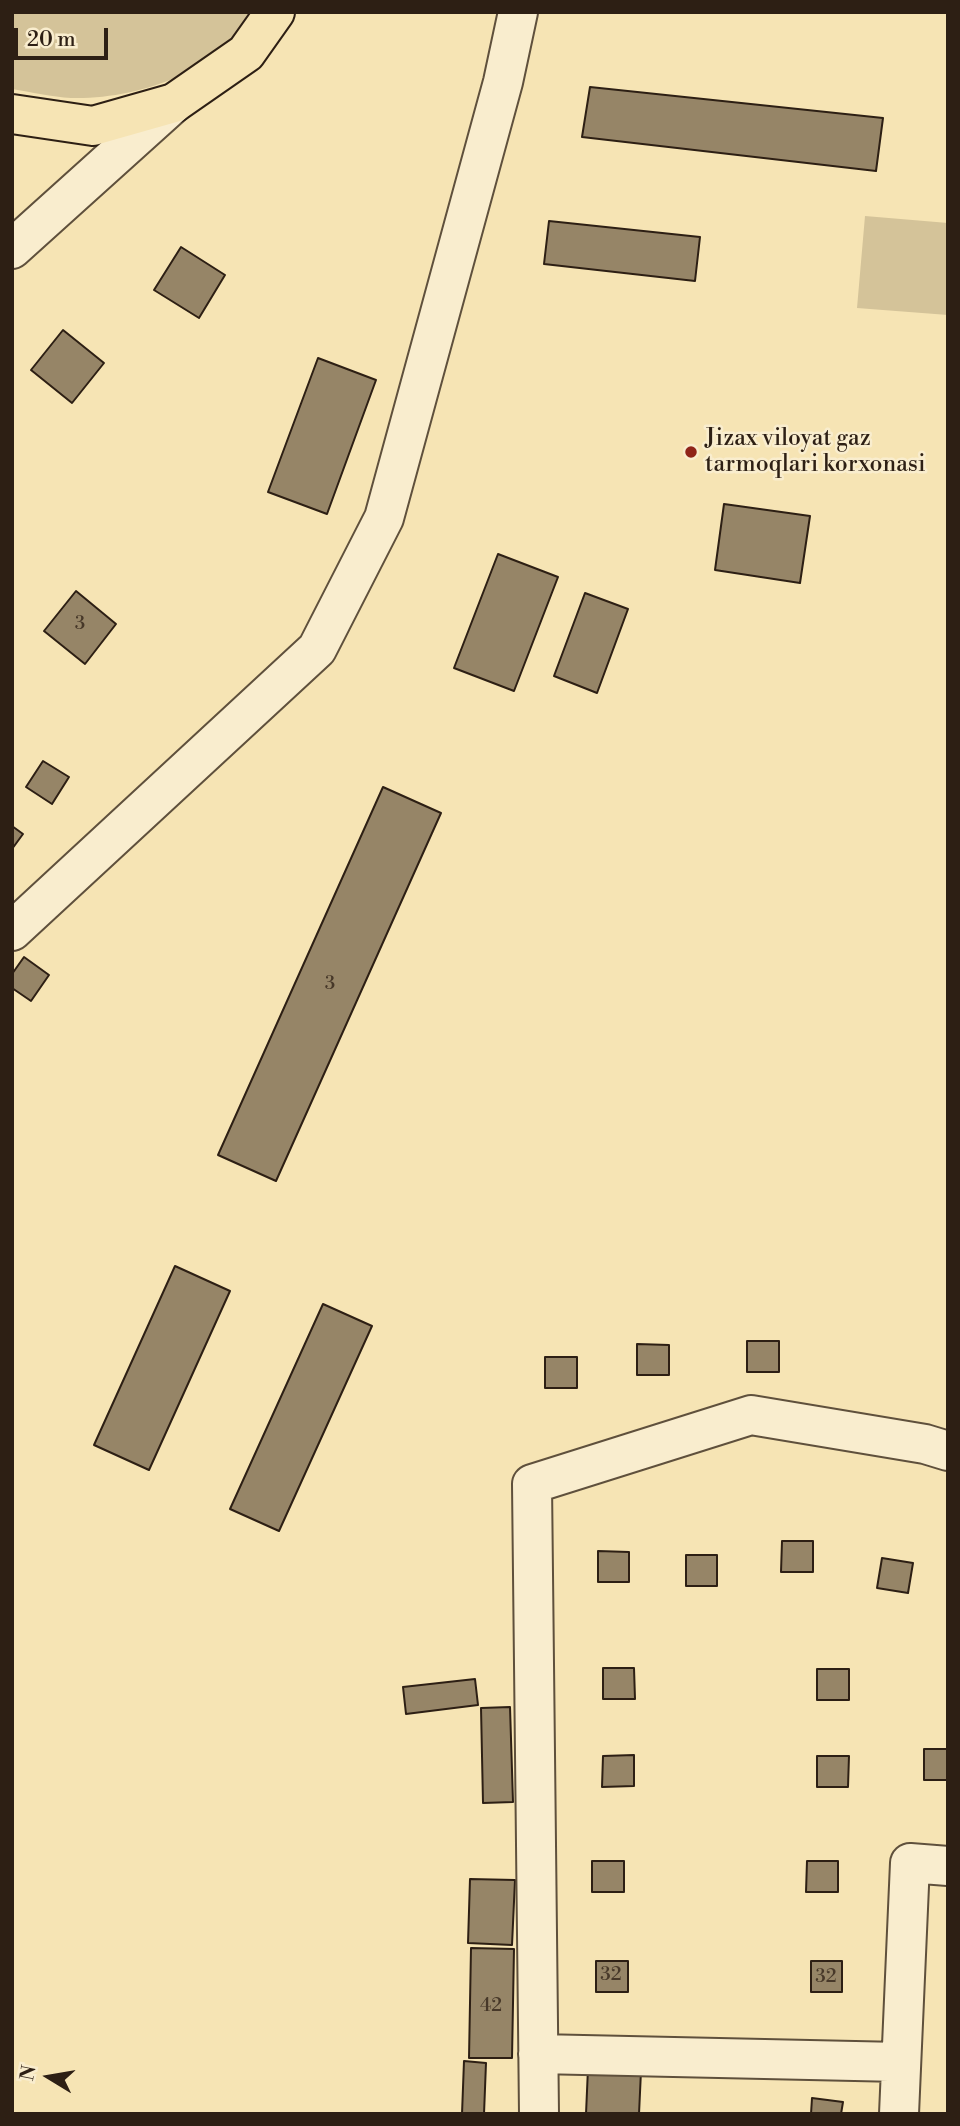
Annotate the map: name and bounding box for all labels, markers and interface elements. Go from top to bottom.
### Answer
scale bar [18,14,112,58]
text: 20 m [27,27,76,53]
place label: Jizax viloyat gaz tarmoqlari korxonasi [705,425,926,479]
marker: Jizax viloyat gaz tarmoqlari korxonasi [683,444,699,460]
house number: 3 [75,613,85,635]
house number: 3 [325,973,335,995]
house number: 32 [600,1964,622,1986]
house number: 32 [815,1966,837,1988]
house number: 42 [480,1995,502,2017]
north arrow [14,2042,84,2112]
text: N [15,2063,42,2083]

